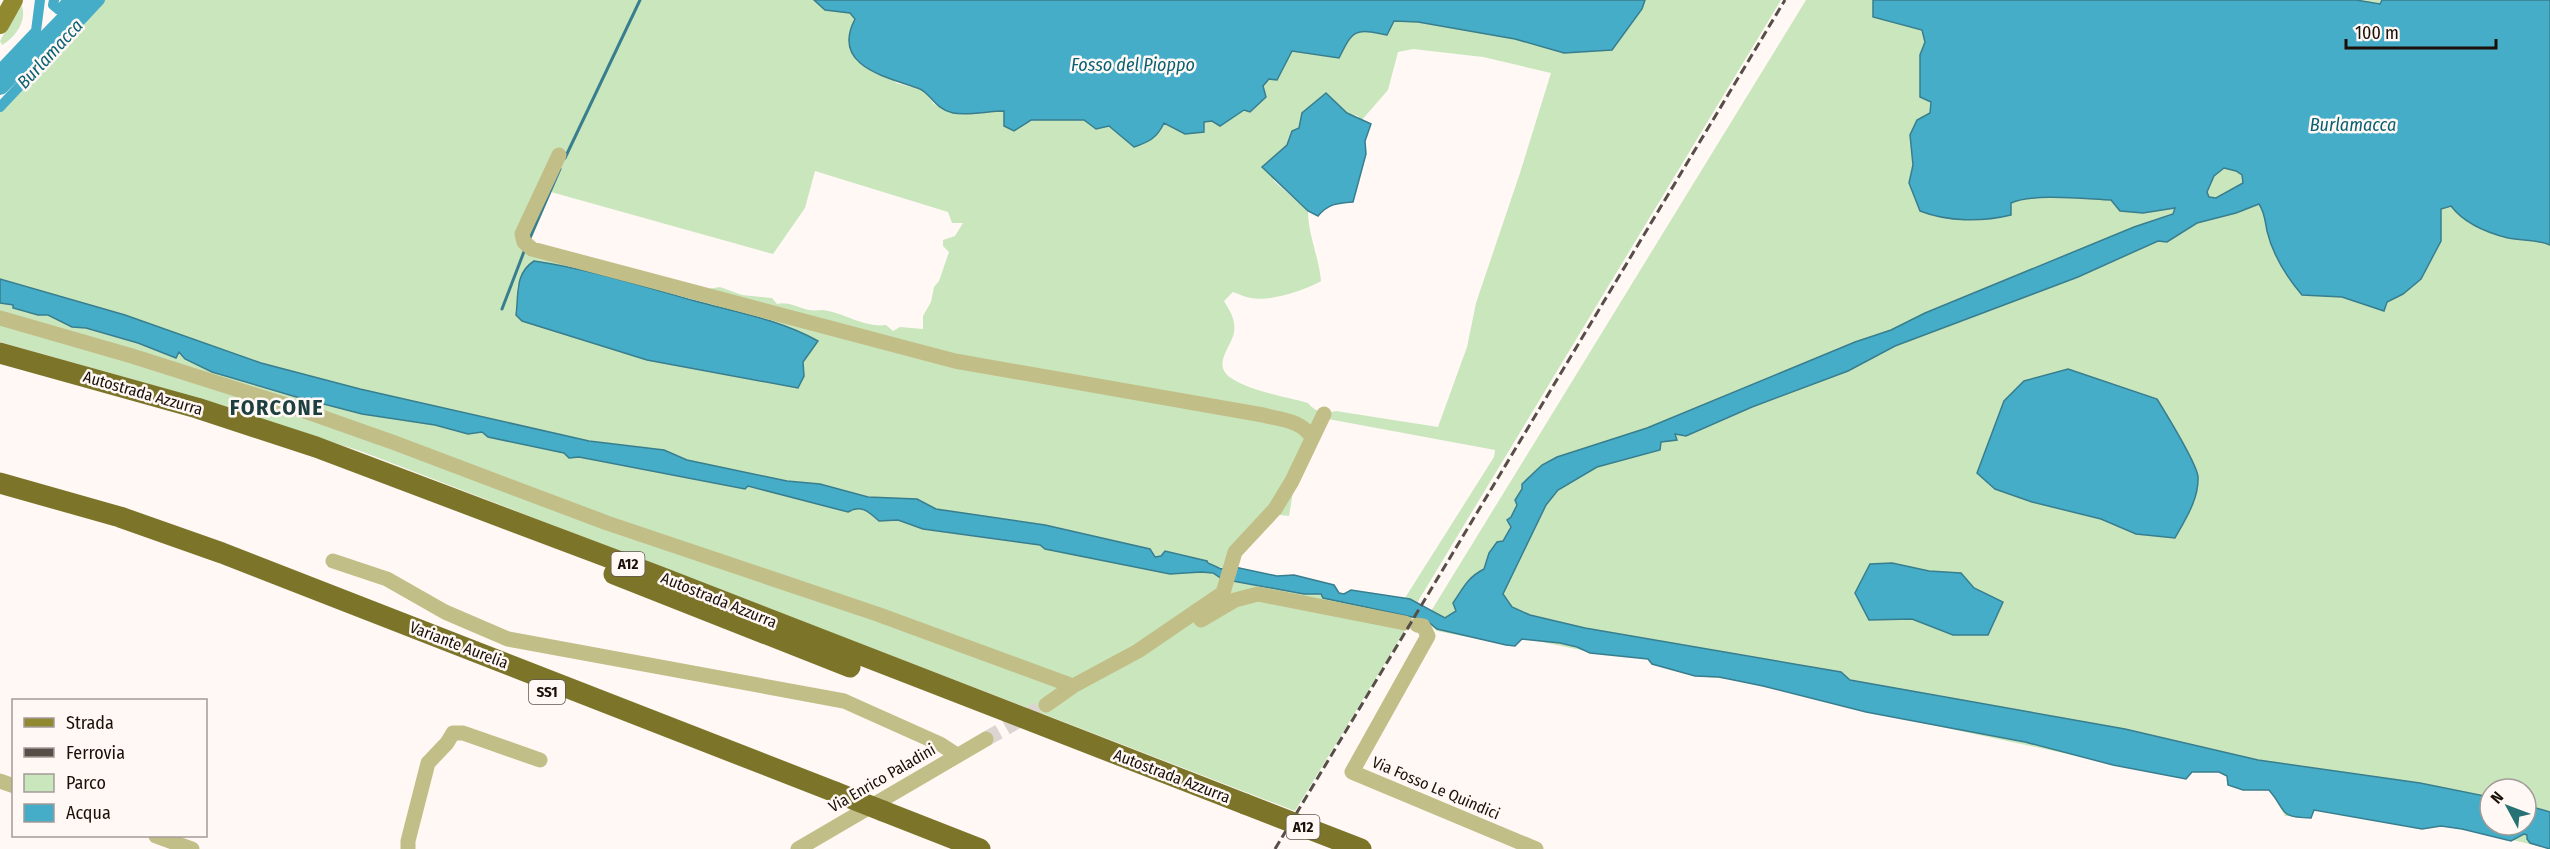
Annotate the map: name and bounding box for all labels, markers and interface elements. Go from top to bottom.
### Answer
scale bar [2346,12,2496,50]
water label: Burlamacca [12,15,88,93]
text: 100 m [2355,22,2399,44]
water label: Fosso del Pioppo [1071,54,1195,76]
water label: Burlamacca [2310,114,2396,136]
street label: Autostrada Azzurra [81,367,205,419]
district label: FORCONE [230,394,324,421]
road number: A12 [612,552,644,576]
street label: Autostrada Azzurra [658,568,780,632]
street label: Variante Aurelia [407,618,511,673]
road number: SS1 [529,680,565,704]
legend [12,699,207,837]
text: Strada [66,712,114,734]
street label: Via Enrico Paladini [825,740,939,816]
text: Ferrovia [66,742,125,764]
street label: Autostrada Azzurra [1111,745,1233,807]
street label: Via Fosso Le Quindici [1369,752,1503,824]
text: Parco [66,772,106,794]
north arrow [2478,777,2538,837]
text: N [2487,788,2507,807]
text: Acqua [66,802,111,824]
road number: A12 [1286,815,1320,839]

